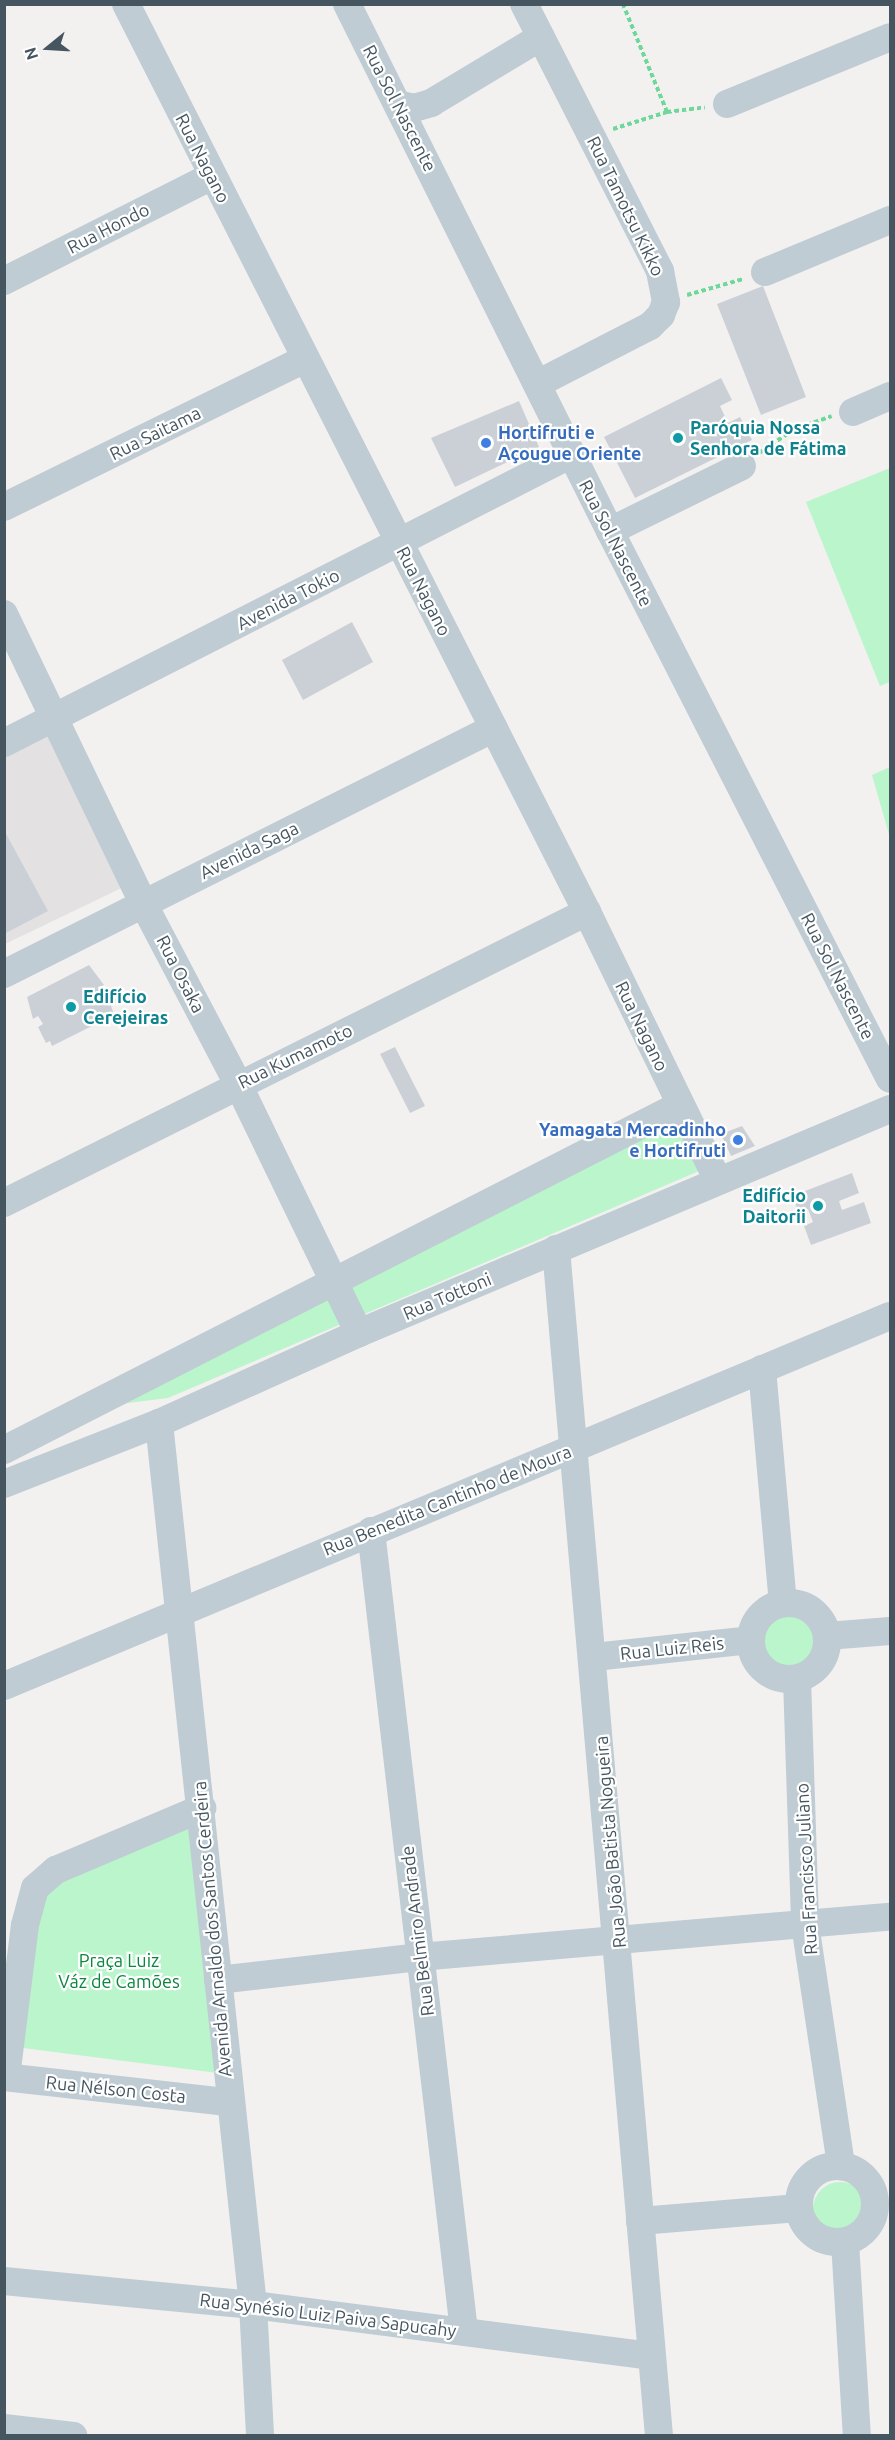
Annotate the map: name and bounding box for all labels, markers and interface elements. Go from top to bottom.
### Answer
north arrow [18,18,78,78]
street label: Rua Sol Nascente [359,41,441,175]
text: N [20,45,41,62]
street label: Rua Nagano [171,110,235,206]
street label: Rua Tamotsu Kikko [583,133,669,279]
street label: Rua Hondo [63,198,153,258]
street label: Rua Saitama [106,402,204,464]
place label: Paróquia Nossa Senhora de Fátima [690,417,847,460]
place label: Hortifruti e Açougue Oriente [498,422,641,464]
marker: Paróquia Nossa Senhora de Fátima [671,431,685,445]
marker: Hortifruti e Açougue Oriente [479,436,493,450]
street label: Rua Sol Nascente [575,476,657,610]
street label: Rua Nagano [392,543,456,639]
street label: Avenida Tokio [233,564,343,634]
street label: Avenida Saga [196,817,302,883]
street label: Rua Sol Nascente [797,909,879,1043]
street label: Rua Osaka [152,932,210,1016]
street label: Rua Nagano [611,978,673,1074]
place label: Edifício Cerejeiras [83,986,168,1028]
marker: Edifício Cerejeiras [64,1000,78,1014]
street label: Rua Kumamoto [234,1019,356,1093]
place label: Yamagata Mercadinho e Hortifruti [539,1119,726,1162]
marker: Yamagata Mercadinho e Hortifruti [731,1133,745,1147]
place label: Edifício Daitorii [742,1185,806,1228]
marker: Edifício Daitorii [811,1199,825,1213]
street label: Rua Tottoni [400,1268,494,1324]
street label: Rua Benedita Cantinho de Moura [320,1440,574,1560]
street label: Rua Luiz Reis [619,1632,725,1664]
street label: Rua João Batista Nogueira [590,1735,630,1949]
street label: Avenida Arnaldo dos Santos Cerdeira [188,1780,236,2078]
street label: Rua Francisco Juliano [791,1782,821,1956]
street label: Rua Belmiro Andrade [396,1845,438,2017]
park label: Praça Luiz Váz de Camões [58,1950,180,1992]
street label: Rua Nélson Costa [45,2071,187,2107]
street label: Rua Synésio Luiz Paiva Sapucahy [199,2289,457,2341]

